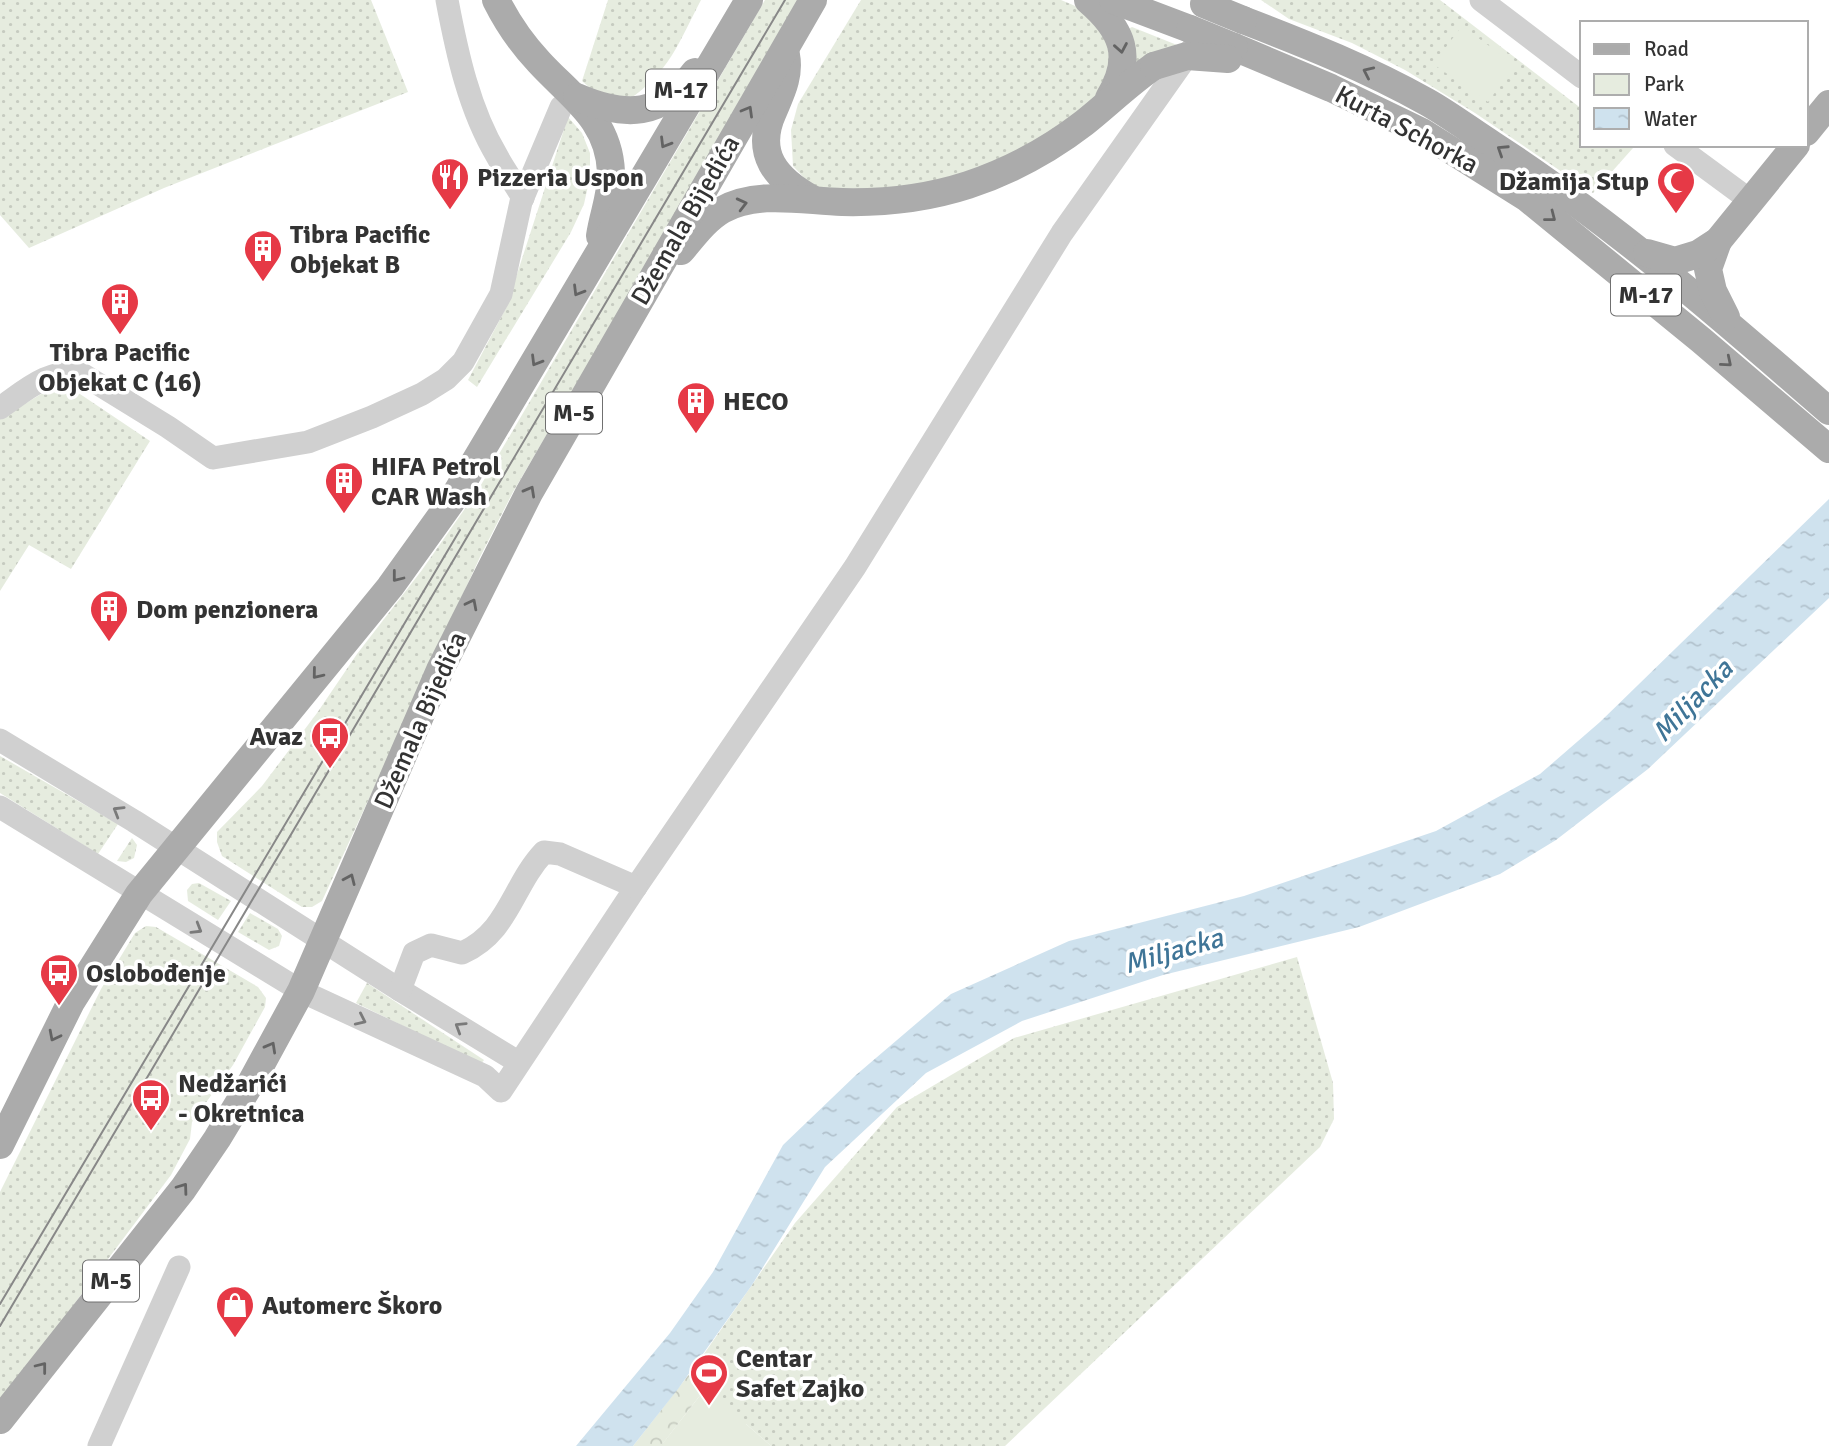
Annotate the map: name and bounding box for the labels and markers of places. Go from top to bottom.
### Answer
restaurant icon: Pizzeria Uspon [429,156,471,211]
mosque icon: Džamija Stup [1655,160,1697,215]
place label: Pizzeria Uspon [477,162,644,194]
place label: Džamija Stup [1499,166,1649,198]
place label: Tibra Pacific Objekat B [290,219,430,281]
building icon: Tibra Pacific Objekat B [242,228,284,283]
building icon: Tibra Pacific Objekat C (16) [99,281,141,336]
place label: Tibra Pacific Objekat C (16) [38,337,202,399]
building icon: HECO [675,380,717,435]
place label: HECO [723,386,789,418]
place label: HIFA Petrol CAR Wash [371,451,501,513]
building icon: HIFA Petrol CAR Wash [323,460,365,515]
building icon: Dom penzionera [88,588,130,643]
place label: Dom penzionera [136,594,318,626]
bus stop icon: Avaz [309,715,351,770]
place label: Avaz [249,721,303,753]
bus stop icon: Oslobođenje [38,952,80,1007]
place label: Oslobođenje [86,958,226,990]
place label: Nedžarići - Okretnica [178,1068,305,1130]
bus stop icon: Nedžarići - Okretnica [130,1077,172,1132]
shop icon: Automerc Škoro [214,1284,256,1339]
place label: Automerc Škoro [262,1290,442,1322]
place label: Centar Safet Zajko [736,1343,864,1405]
sports icon: Centar Safet Zajko [688,1352,730,1407]

